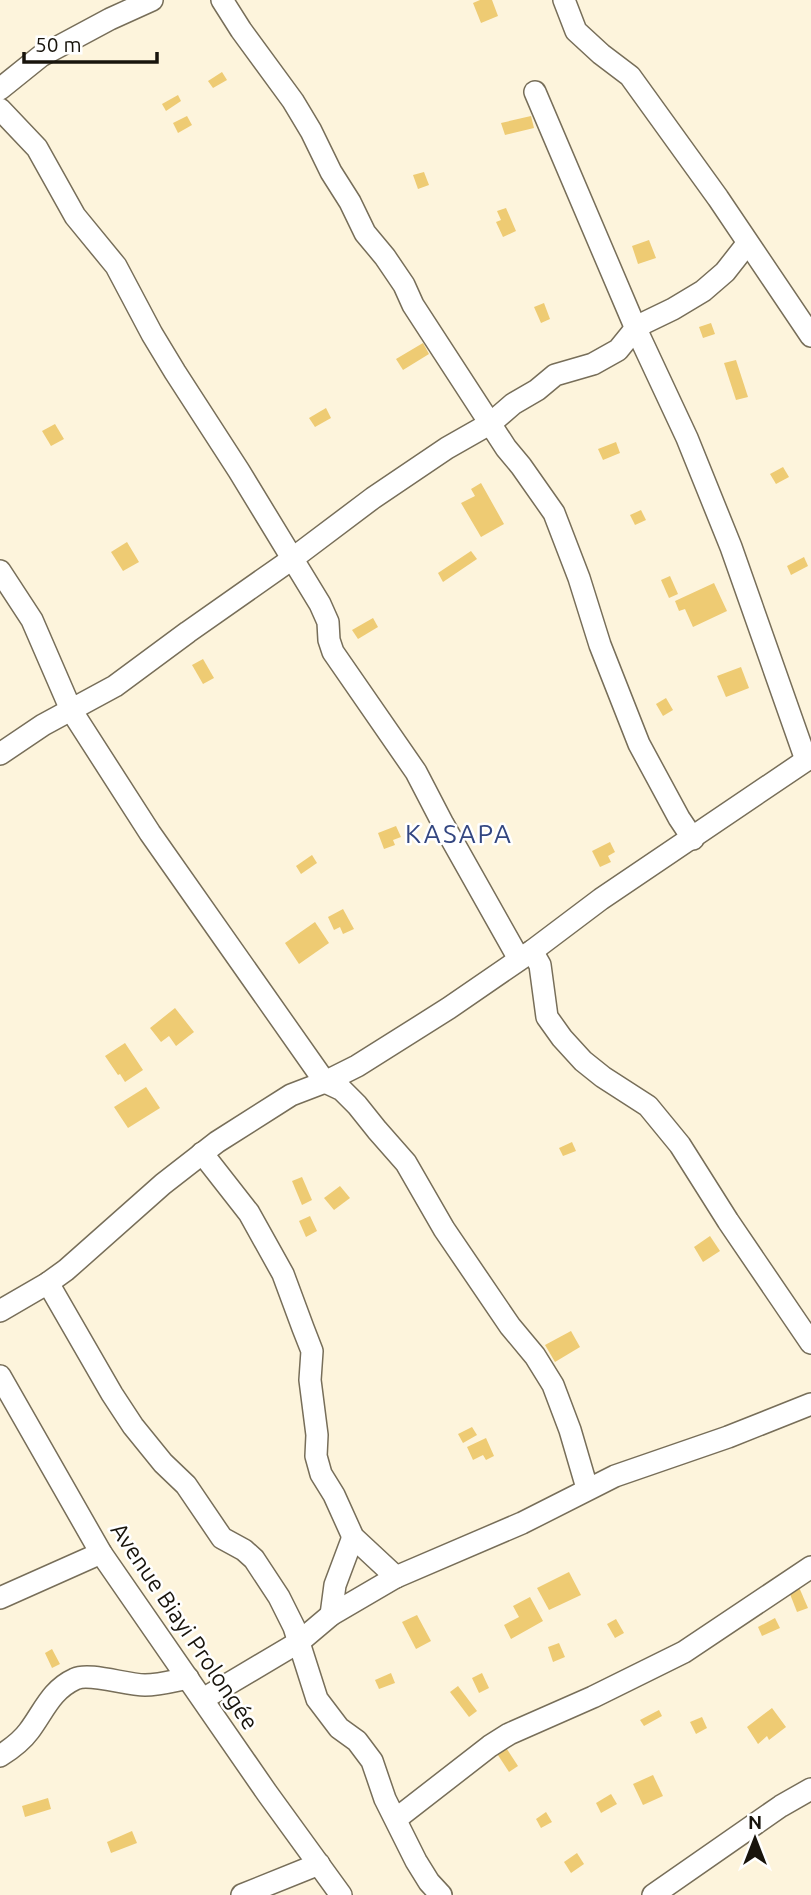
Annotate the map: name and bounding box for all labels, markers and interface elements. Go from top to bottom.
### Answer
scale bar [24,21,158,65]
text: 50 m [35,32,82,56]
district label: KASAPA [405,819,513,848]
street label: Avenue Biayi Prolongée [106,1518,264,1734]
north arrow [720,1804,790,1874]
text: N [748,1811,762,1833]

